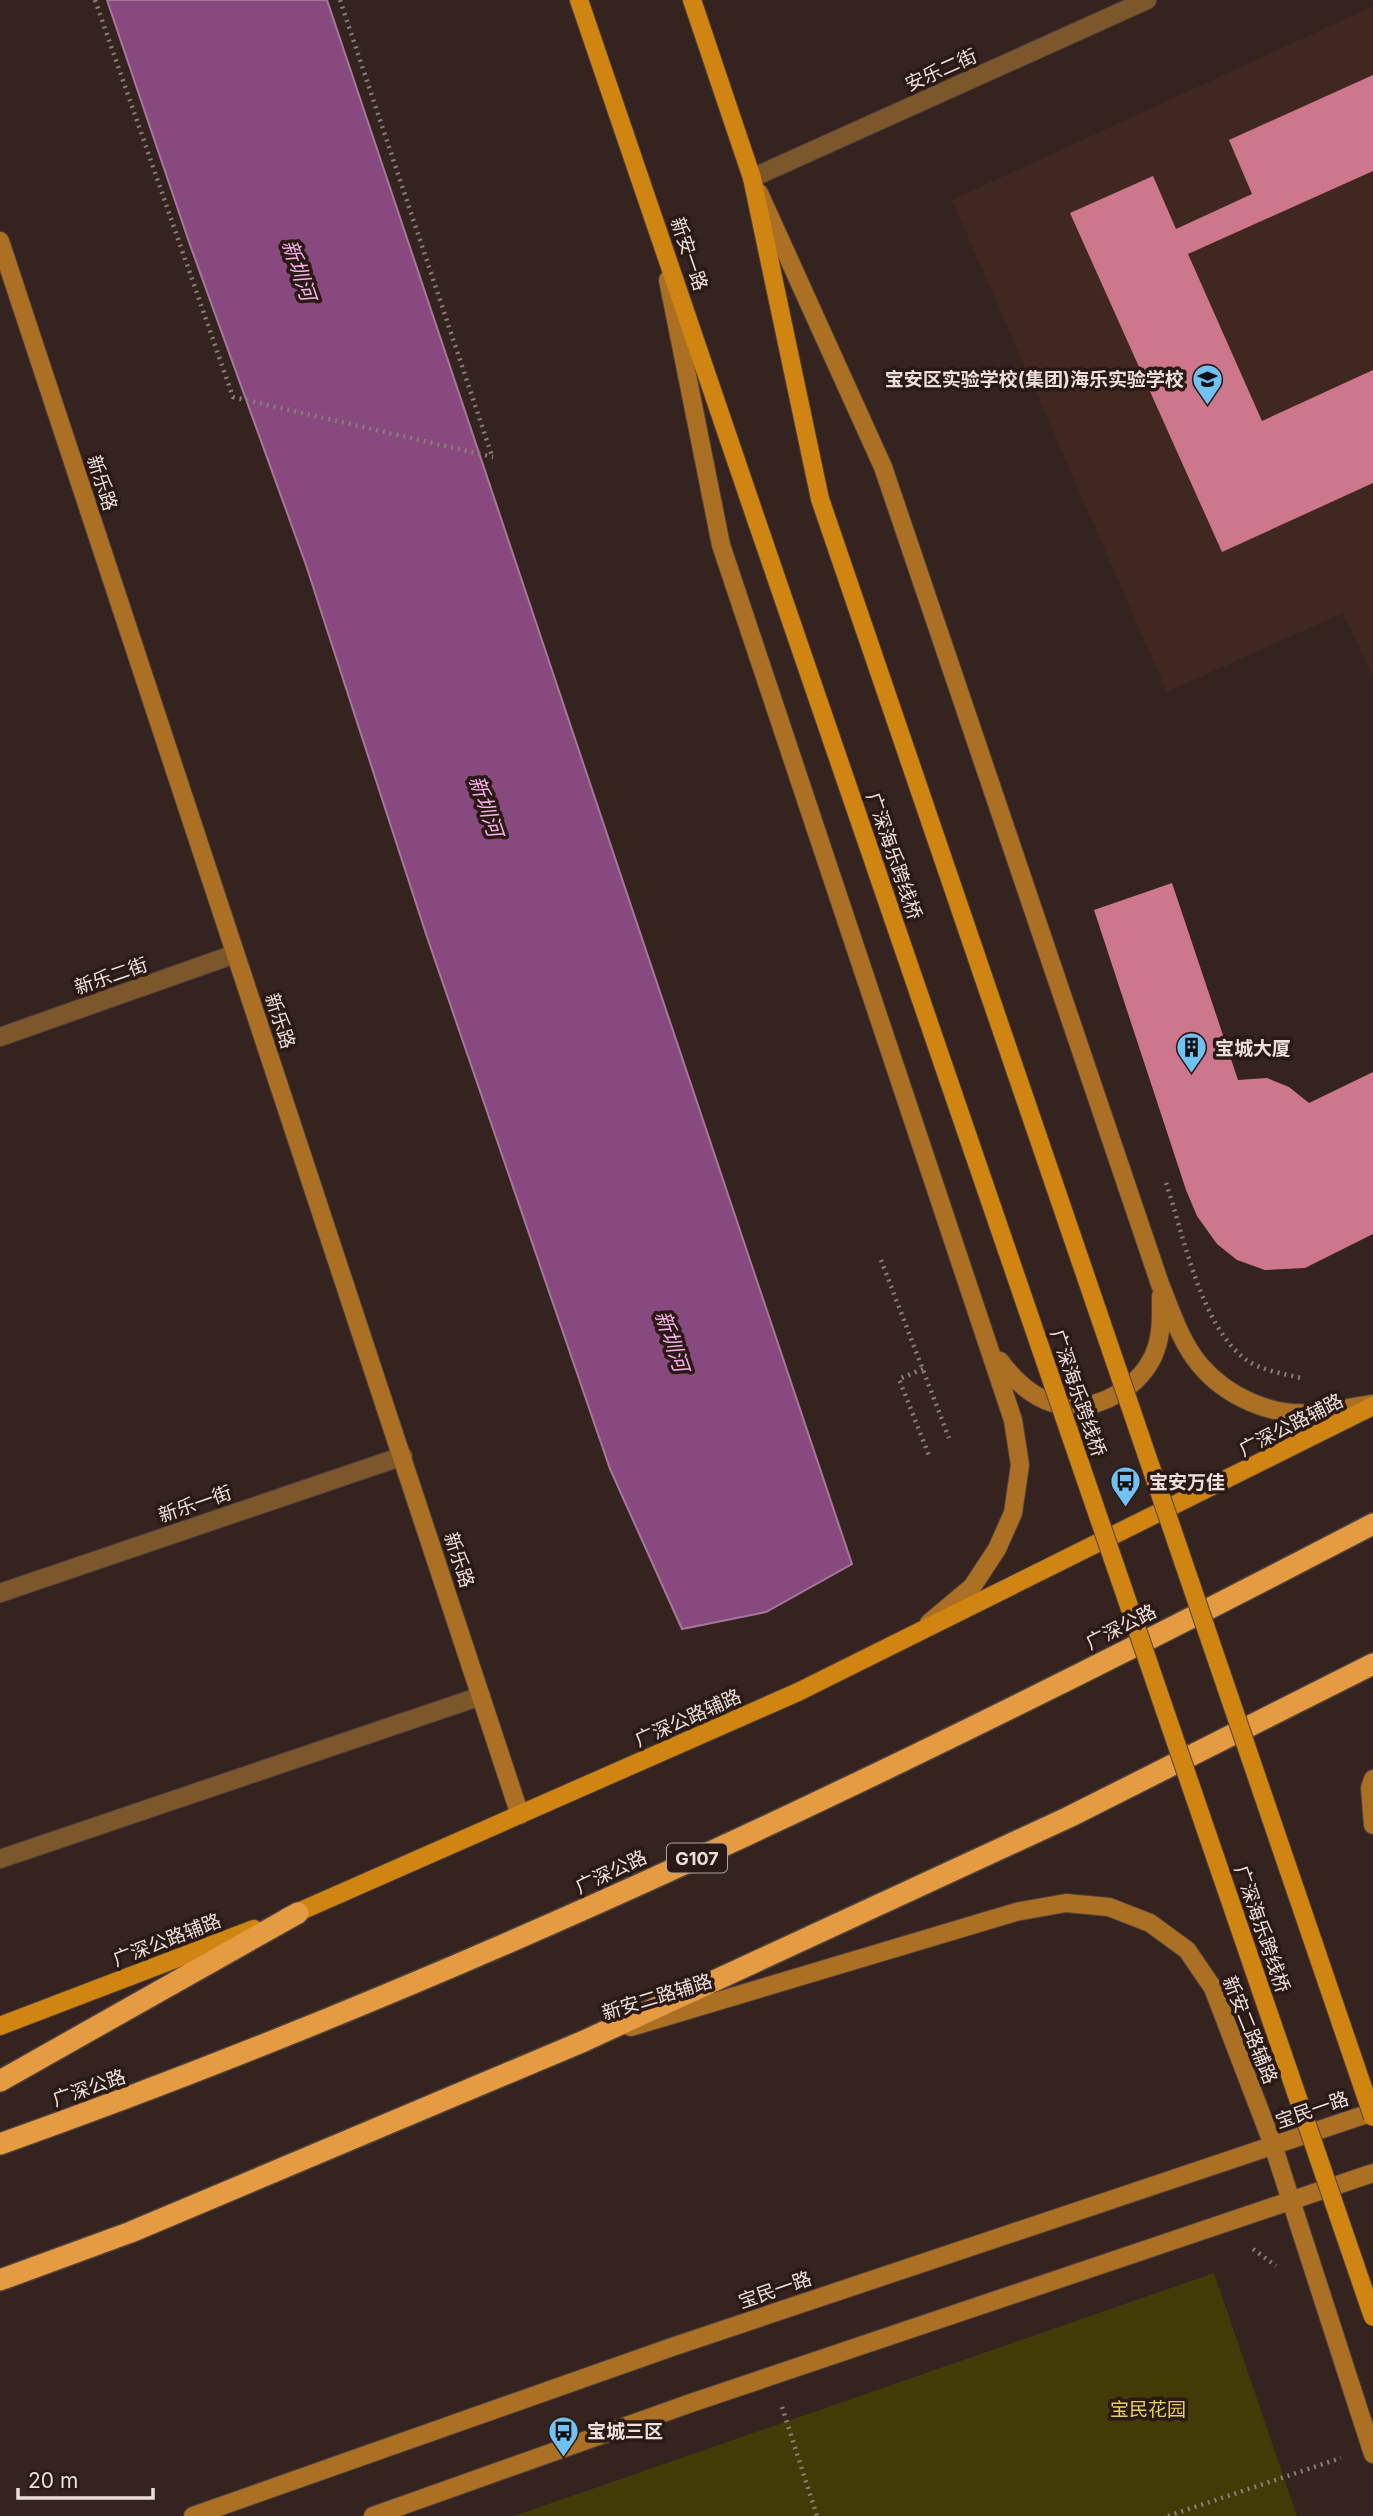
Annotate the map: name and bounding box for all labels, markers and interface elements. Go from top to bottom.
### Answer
street label: 安乐二街 [902,44,980,96]
street label: 新安一路 [666,214,712,294]
water label: 新圳河 [277,236,322,308]
school or university icon: 宝安区实验学校(集团)海乐实验学校 [1190,362,1224,406]
place label: 宝安区实验学校(集团)海乐实验学校 [885,368,1184,391]
street label: 新乐路 [82,452,122,514]
water label: 新圳河 [464,772,509,844]
street label: 广深海乐跨线桥 [861,789,927,923]
street label: 新乐二街 [71,953,151,999]
street label: 新乐路 [260,990,300,1052]
building icon: 宝城大厦 [1175,1031,1209,1075]
place label: 宝城大厦 [1215,1037,1291,1060]
water label: 新圳河 [650,1307,695,1379]
street label: 广深海乐跨线桥 [1045,1326,1111,1460]
street label: 广深公路辅路 [1235,1389,1347,1461]
bus stop icon: 宝安万佳 [1109,1465,1143,1509]
place label: 宝安万佳 [1149,1471,1225,1494]
street label: 新乐一街 [155,1481,235,1527]
street label: 新乐路 [439,1529,479,1591]
street label: 广深公路 [1082,1599,1160,1655]
street label: 广深公路辅路 [631,1684,745,1752]
road number: G107 [667,1844,727,1872]
street label: 广深公路 [572,1846,650,1898]
street label: 广深海乐跨线桥 [1229,1862,1295,1996]
street label: 广深公路辅路 [110,1909,224,1971]
street label: 新安二路辅路 [599,1969,715,2025]
street label: 新安二路辅路 [1218,1973,1282,2087]
street label: 广深公路 [49,2065,129,2111]
street label: 宝民一路 [1272,2087,1352,2133]
street label: 宝民一路 [735,2267,815,2313]
park label: 宝民花园 [1110,2398,1186,2421]
bus stop icon: 宝城三区 [547,2414,581,2458]
place label: 宝城三区 [587,2420,663,2443]
scale bar [18,2456,152,2500]
text: 20 m [28,2468,78,2493]

